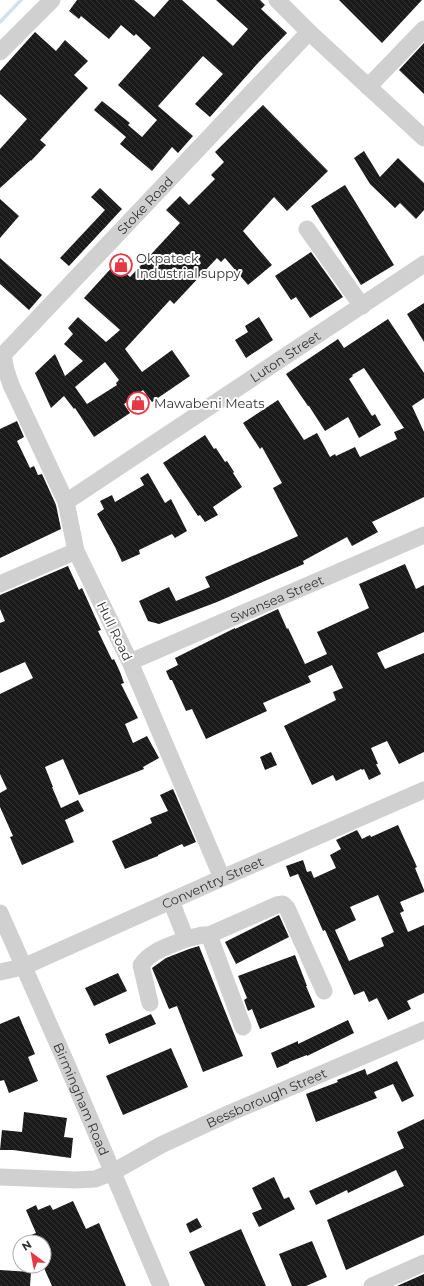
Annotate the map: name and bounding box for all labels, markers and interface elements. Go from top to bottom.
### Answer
street label: Stoke Road [114,173,176,238]
place label: Okpateck Industrial suppy [136,250,242,281]
shop icon: Okpateck Industrial suppy [108,252,134,278]
street label: Luton Street [247,327,323,385]
shop icon: Mawabeni Meats [125,390,151,416]
place label: Mawabeni Meats [154,395,265,411]
street label: Swansea Street [228,571,326,626]
street label: Hull Road [94,599,136,663]
street label: Conventry Street [159,853,266,912]
street label: Birmingham Road [50,1040,113,1158]
street label: Bessborough Street [204,1065,329,1131]
north arrow [12,1234,52,1274]
text: N [19,1237,34,1254]

